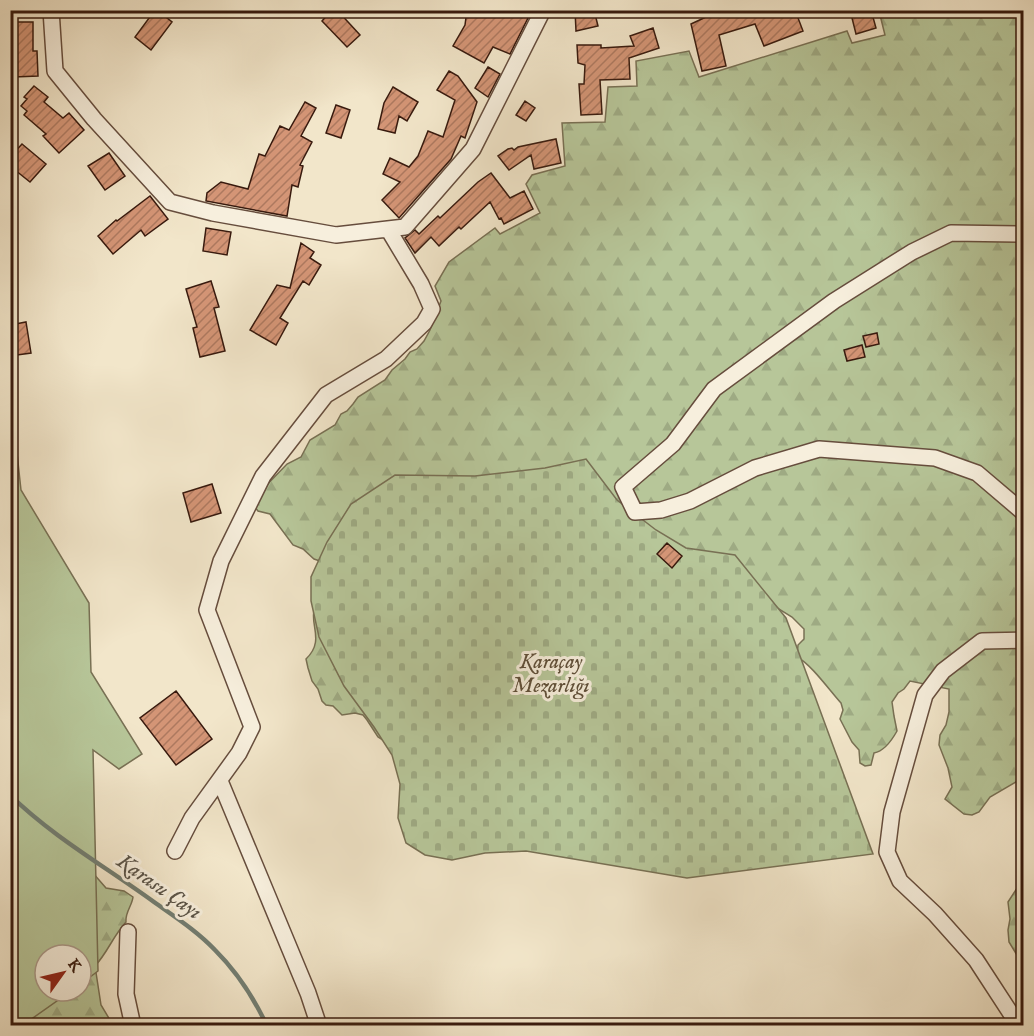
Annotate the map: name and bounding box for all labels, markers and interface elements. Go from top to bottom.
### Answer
park label: Karaçay Mezarlığı [512,649,590,700]
water label: Karasu Çayı [110,847,207,926]
north arrow [33,943,93,1003]
text: K [62,955,86,977]

